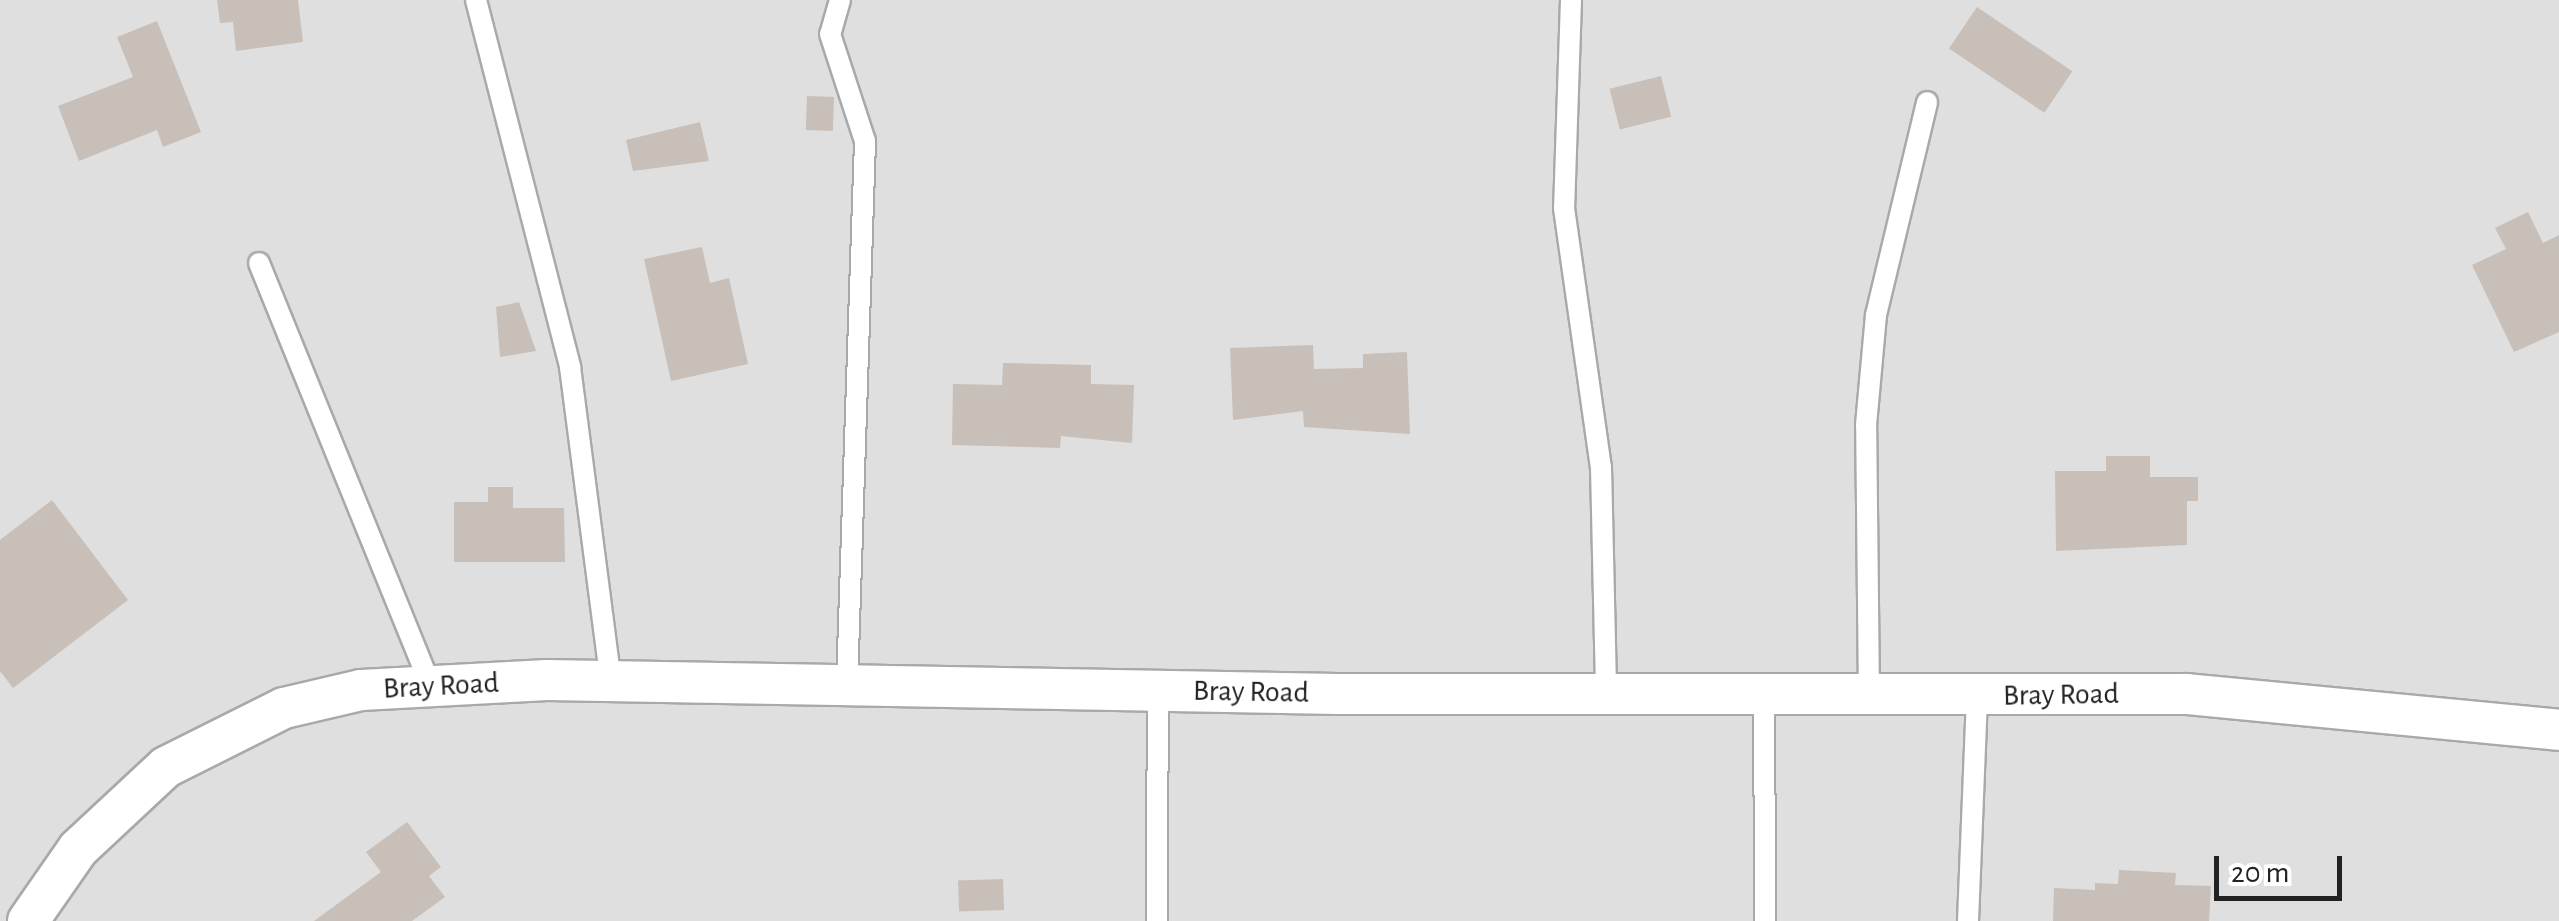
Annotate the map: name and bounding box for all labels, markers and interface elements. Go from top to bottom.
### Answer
street label: Bray Road [382,665,500,707]
street label: Bray Road [1193,673,1309,711]
street label: Bray Road [2003,676,2119,714]
scale bar [2219,836,2346,898]
text: 20 m [2231,858,2289,888]

